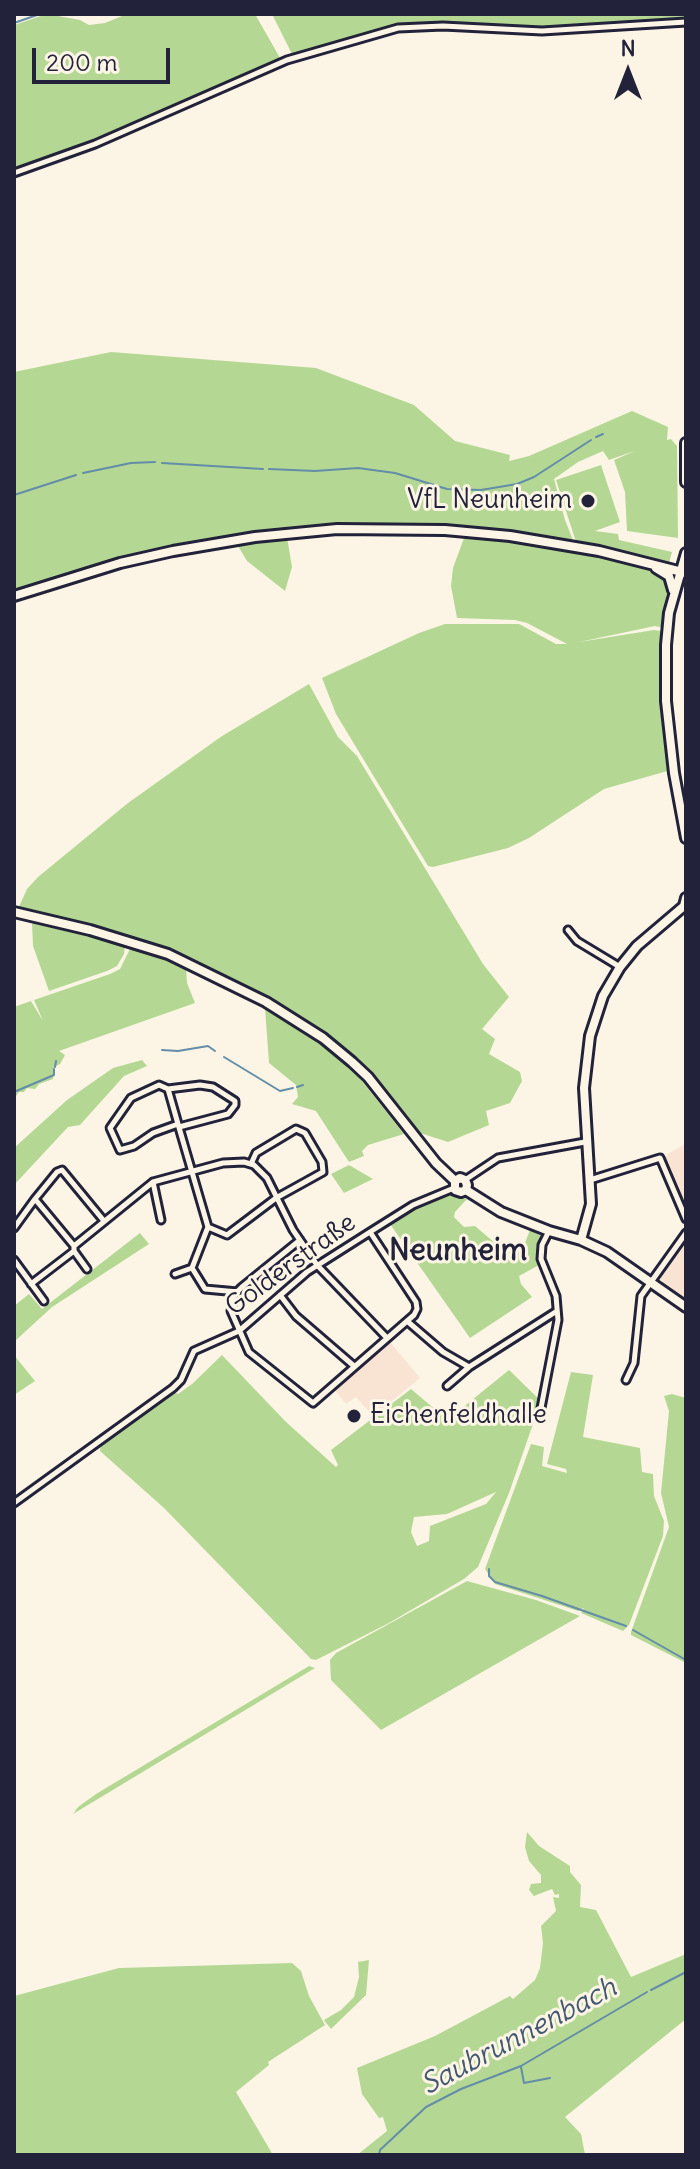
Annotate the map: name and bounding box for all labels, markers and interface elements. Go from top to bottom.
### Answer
scale bar [36,32,174,82]
north arrow [588,32,668,112]
text: N [620,34,636,62]
text: 200 m [46,47,118,77]
place label: VfL Neunheim [407,485,572,517]
marker: VfL Neunheim [579,492,597,510]
street label: Golderstraße [220,1207,362,1323]
district label: Neunheim [389,1233,527,1269]
place label: Eichenfeldhalle [370,1400,547,1432]
marker: Eichenfeldhalle [345,1407,363,1425]
water label: Saubrunnenbach [416,1971,622,2103]

